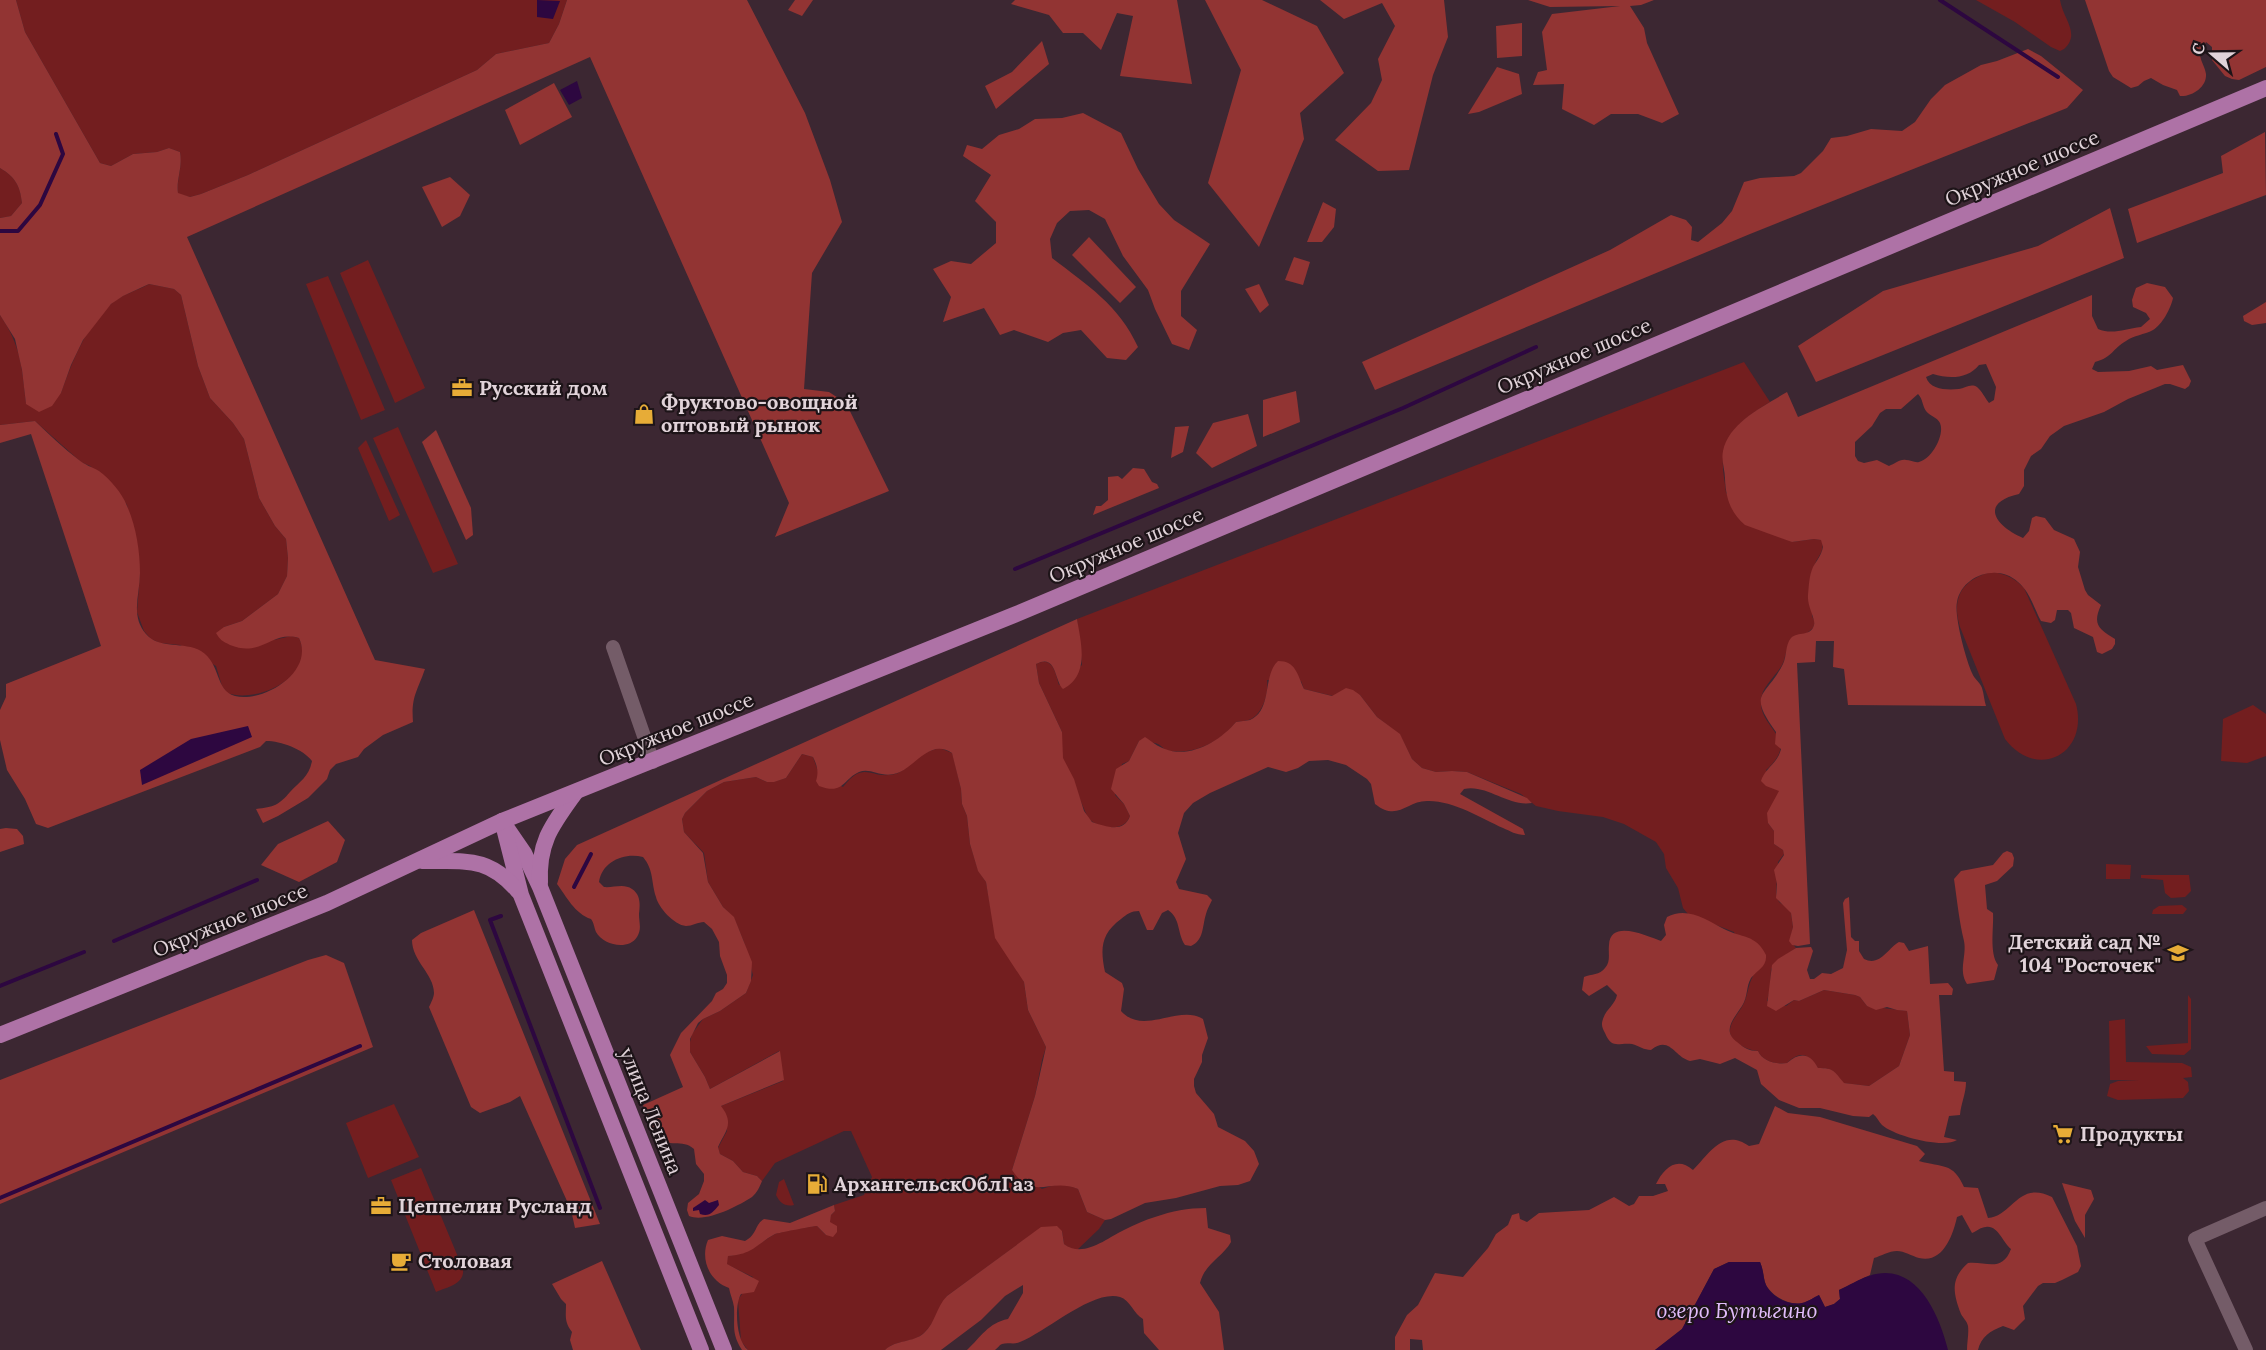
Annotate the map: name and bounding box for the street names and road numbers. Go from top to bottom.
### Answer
street label: Окружное шоссе [1941,124,2103,211]
street label: Окружное шоссе [1493,312,1655,399]
street label: Окружное шоссе [1045,501,1207,588]
street label: Окружное шоссе [595,686,757,771]
street label: Окружное шоссе [149,877,311,962]
street label: улица Ленина [615,1044,688,1178]

